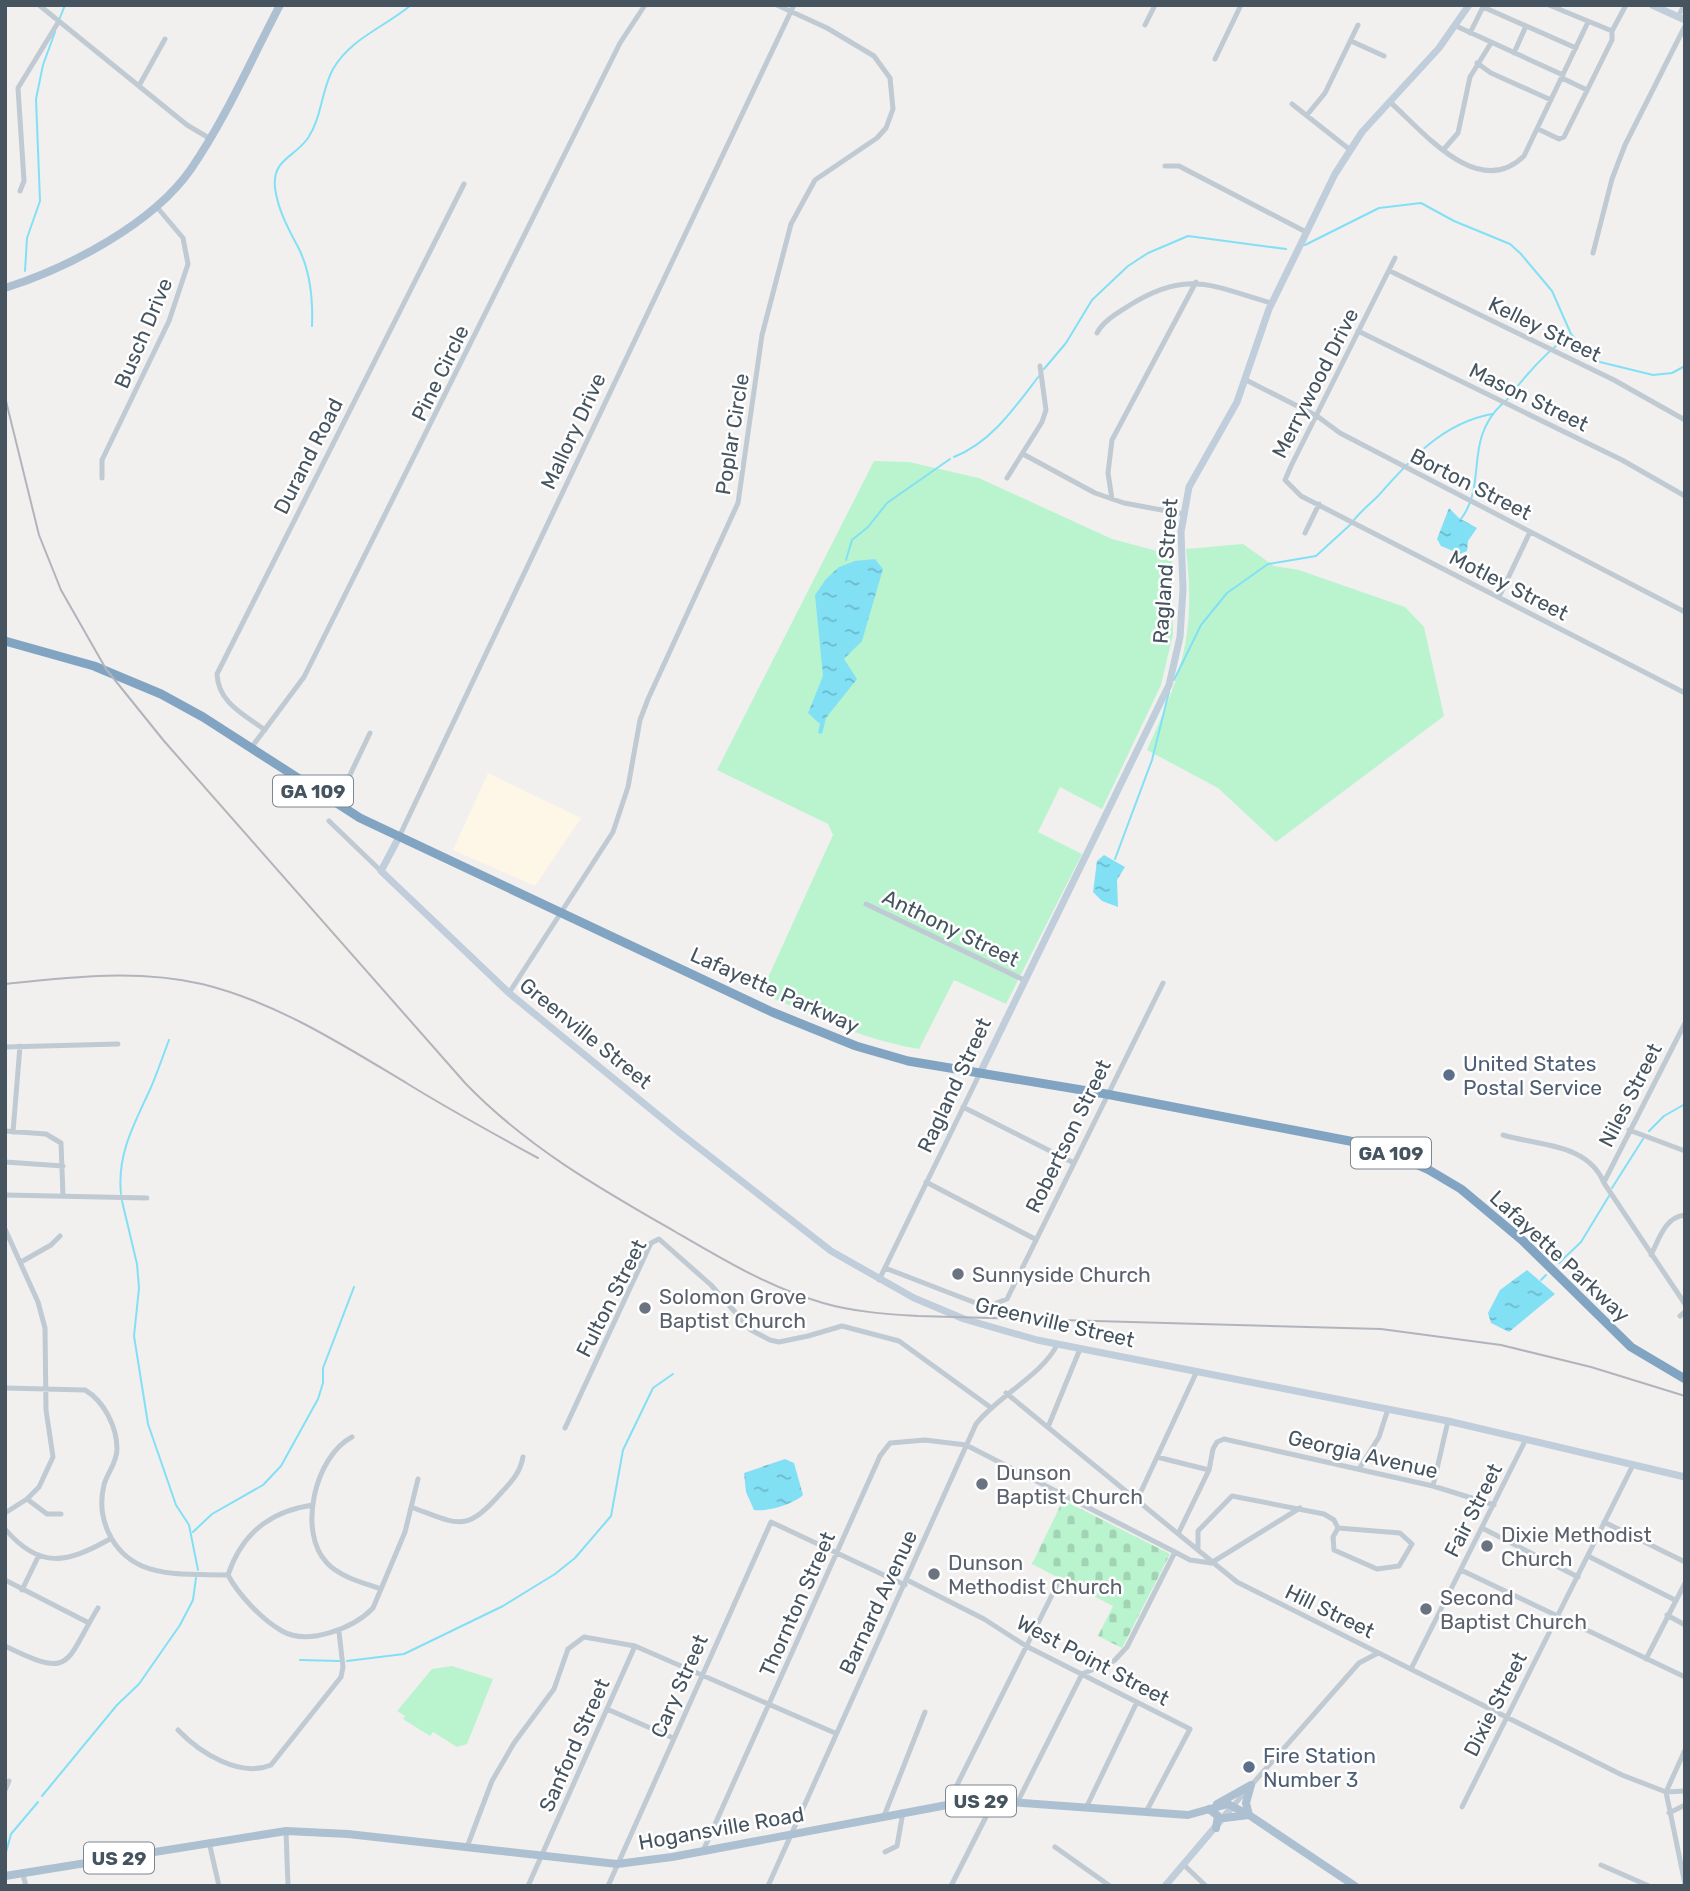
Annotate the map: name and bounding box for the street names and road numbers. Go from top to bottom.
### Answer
street label: Busch Drive [109,274,177,392]
street label: Kelley Street [1485,291,1605,367]
street label: Merrywood Drive [1266,304,1364,462]
street label: Pine Circle [406,321,474,425]
street label: Mason Street [1465,357,1593,437]
street label: Mallory Drive [535,369,611,493]
street label: Poplar Circle [710,372,754,496]
street label: Durand Road [268,394,348,518]
street label: Borton Street [1406,443,1536,525]
street label: Ragland Street [1147,497,1183,645]
street label: Motley Street [1445,544,1573,626]
road number: GA 109 [273,776,353,806]
street label: Anthony Street [879,884,1023,972]
street label: Lafayette Parkway [687,942,864,1039]
street label: Greenville Street [515,972,657,1094]
street label: Ragland Street [912,1014,996,1156]
street label: Niles Street [1593,1039,1667,1151]
street label: Robertson Street [1020,1055,1116,1217]
road number: GA 109 [1351,1138,1431,1168]
street label: Lafayette Parkway [1485,1185,1635,1327]
street label: Fulton Street [571,1235,651,1361]
street label: Greenville Street [973,1292,1137,1352]
street label: Georgia Avenue [1286,1425,1440,1483]
street label: Fair Street [1439,1459,1507,1561]
street label: Barnard Avenue [834,1526,922,1678]
street label: Thornton Street [754,1528,840,1680]
street label: Hill Street [1281,1579,1379,1643]
street label: West Point Street [1012,1609,1174,1711]
street label: Cary Street [645,1630,713,1742]
street label: Dixie Street [1458,1648,1532,1760]
street label: Sanford Street [533,1674,615,1816]
road number: US 29 [946,1786,1016,1816]
street label: Hogansville Road [636,1801,806,1855]
road number: US 29 [84,1842,154,1874]

